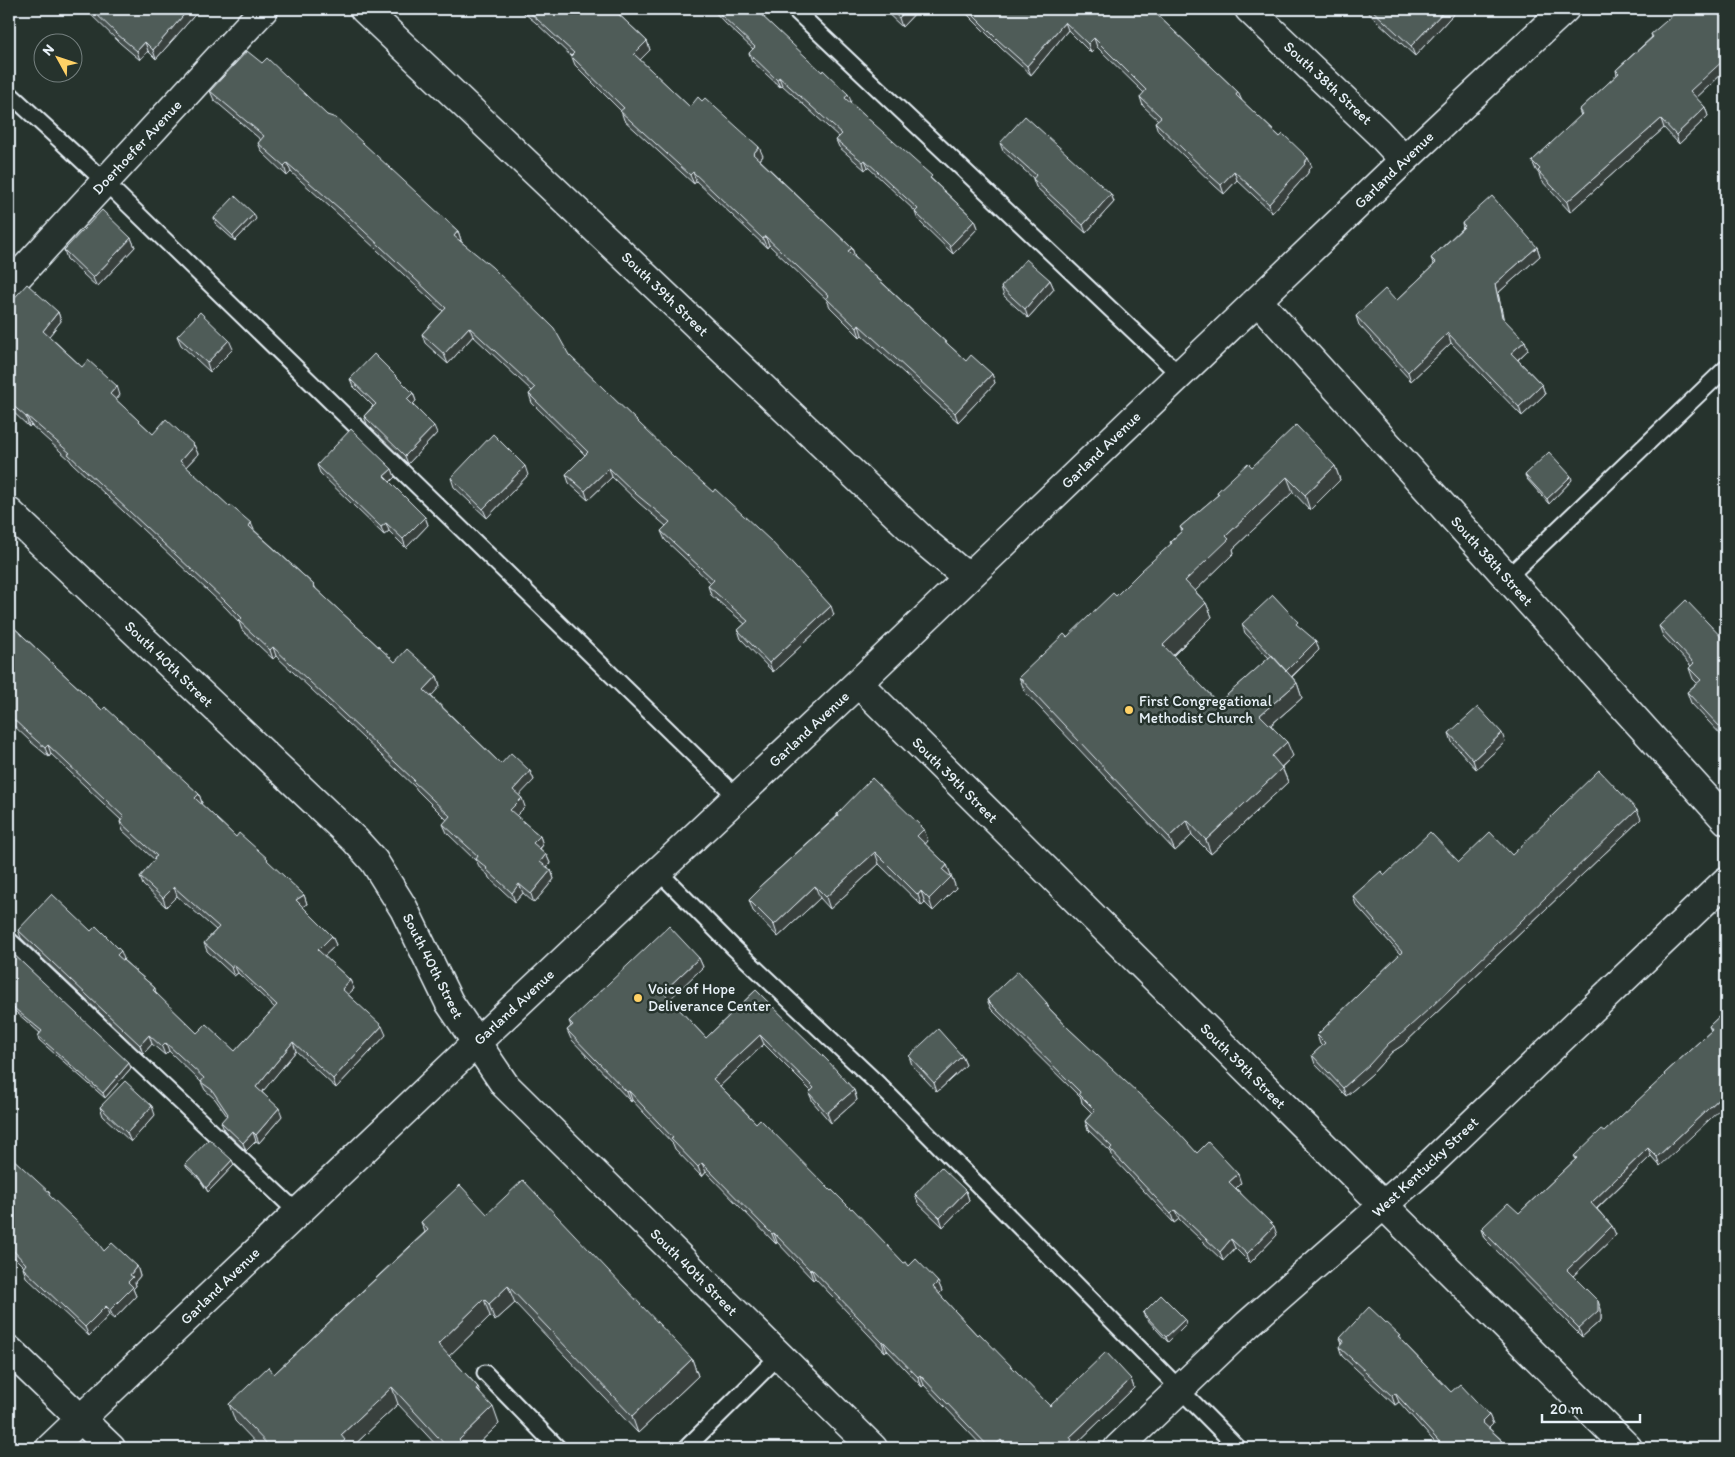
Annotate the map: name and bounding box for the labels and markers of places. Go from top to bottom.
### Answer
place label: First Congregational Methodist Church [1139,692,1273,727]
marker: First Congregational Methodist Church [1123,704,1135,716]
place label: Voice of Hope Deliverance Center [648,980,771,1015]
marker: Voice of Hope Deliverance Center [632,992,644,1004]

